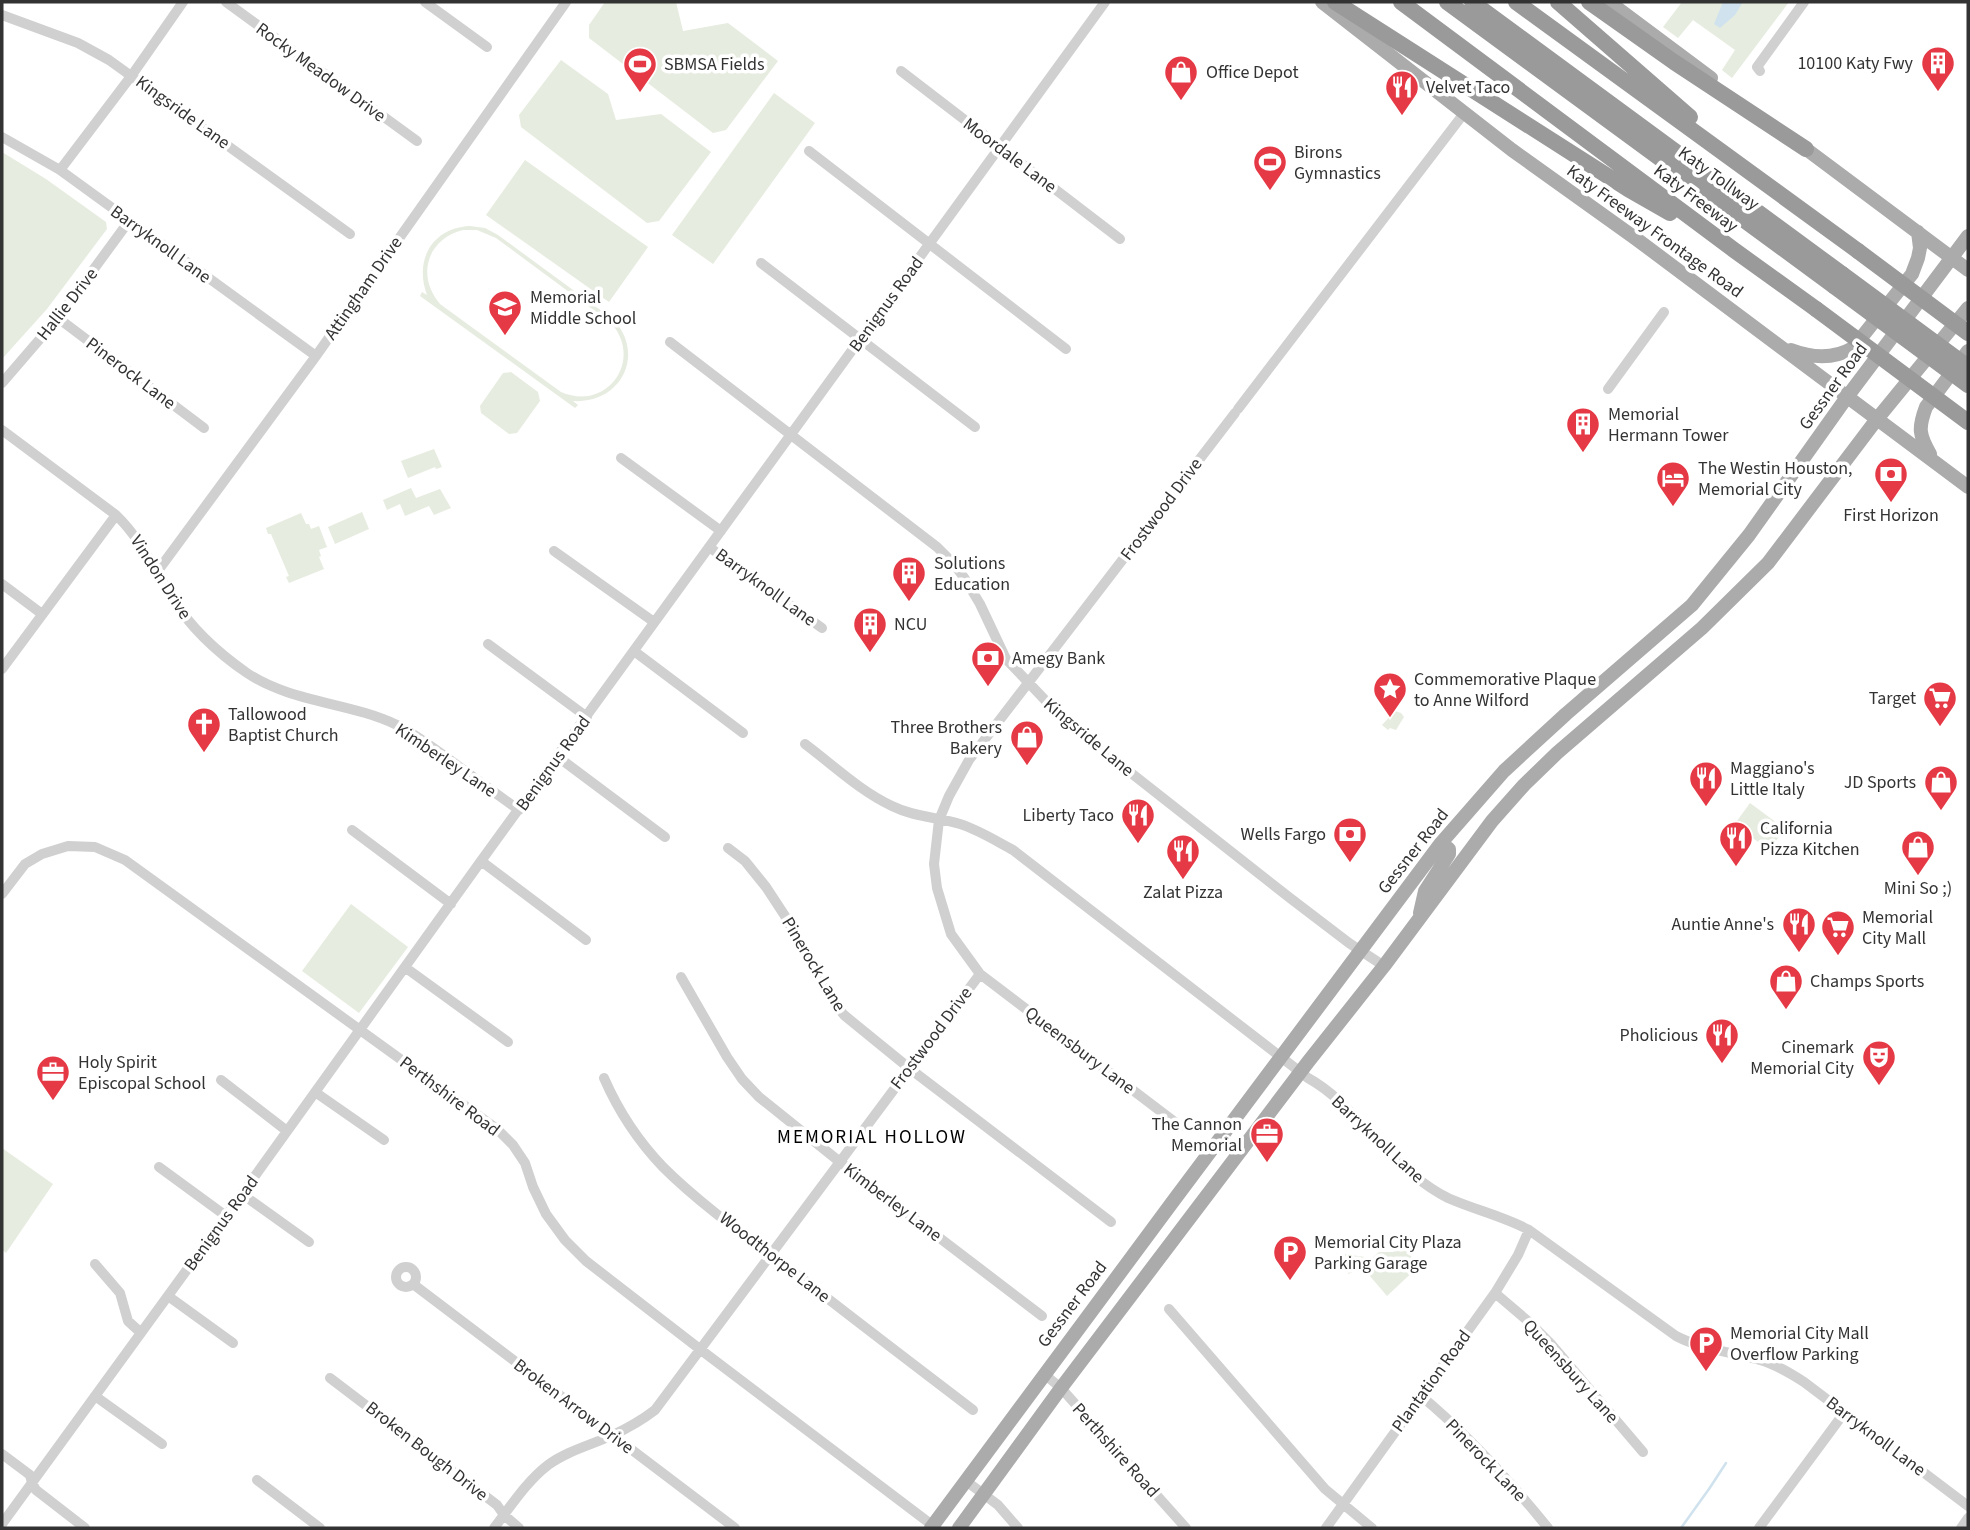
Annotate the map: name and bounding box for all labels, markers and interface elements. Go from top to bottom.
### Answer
street label: Rocky Meadow Drive [251,17,391,128]
building icon: 10100 Katy Fwy [1919,44,1957,93]
sports icon: SBMSA Fields [621,45,659,94]
place label: 10100 Katy Fwy [1797,51,1914,76]
place label: SBMSA Fields [664,52,765,77]
shop icon: Office Depot [1162,53,1200,102]
place label: Office Depot [1206,60,1299,85]
restaurant icon: Velvet Taco [1383,68,1421,117]
street label: Kingsride Lane [130,70,235,155]
place label: Velvet Taco [1426,75,1510,100]
street label: Moordale Lane [958,112,1062,199]
place label: Birons Gymnastics [1294,140,1381,186]
street label: Katy Tollway [1673,140,1765,217]
sports icon: Birons Gymnastics [1251,143,1289,192]
street label: Katy Freeway [1648,158,1744,239]
street label: Katy Freeway Frontage Road [1561,159,1748,304]
street label: Barryknoll Lane [105,199,216,289]
street label: Attingham Drive [318,231,408,345]
street label: Benignus Road [843,252,930,357]
street label: Hallie Drive [31,263,104,346]
place label: Memorial Middle School [530,285,636,331]
school or university icon: Memorial Middle School [486,288,524,337]
street label: Pinerock Lane [81,331,181,415]
street label: Gessner Road [1793,338,1874,435]
place label: Memorial Hermann Tower [1608,402,1729,448]
building icon: Memorial Hermann Tower [1564,405,1602,454]
street label: Frostwood Drive [1115,453,1208,566]
bank icon: First Horizon [1872,455,1910,504]
place label: The Westin Houston, Memorial City [1698,456,1853,502]
hotel icon: The Westin Houston, Memorial City [1654,459,1692,508]
place label: First Horizon [1843,503,1939,528]
street label: Vindon Drive [124,530,197,624]
street label: Barryknoll Lane [710,542,821,632]
place label: Solutions Education [934,551,1010,597]
building icon: Solutions Education [890,554,928,603]
building icon: NCU [851,605,889,654]
place label: NCU [894,612,927,637]
bank icon: Amegy Bank [969,639,1007,688]
place label: Amegy Bank [1012,646,1105,671]
place label: Commemorative Plaque to Anne Wilford [1414,667,1596,713]
place icon: Commemorative Plaque to Anne Wilford [1371,670,1409,719]
supermarket icon: Target [1921,679,1959,728]
place label: Target [1869,686,1916,711]
street label: Kingsride Lane [1038,692,1139,783]
place label: Tallowood Baptist Church [228,702,339,748]
church icon: Tallowood Baptist Church [185,705,223,754]
street label: Benignus Road [510,711,597,816]
place label: Three Brothers Bakery [890,715,1003,761]
street label: Kimberley Lane [390,717,501,804]
shop icon: Three Brothers Bakery [1008,718,1046,767]
place label: Maggiano's Little Italy [1730,756,1815,802]
restaurant icon: Maggiano's Little Italy [1687,759,1725,808]
shop icon: JD Sports [1922,763,1960,812]
place label: JD Sports [1844,770,1916,795]
restaurant icon: Liberty Taco [1119,796,1157,845]
place label: Liberty Taco [1023,803,1114,828]
street label: Gessner Road [1372,803,1455,899]
bank icon: Wells Fargo [1331,815,1369,864]
place label: California Pizza Kitchen [1760,816,1860,862]
restaurant icon: California Pizza Kitchen [1717,819,1755,868]
place label: Wells Fargo [1241,822,1326,847]
shop icon: Mini So ;) [1899,828,1937,877]
restaurant icon: Zalat Pizza [1164,832,1202,881]
place label: Mini So ;) [1884,876,1952,901]
place label: Zalat Pizza [1143,880,1223,905]
restaurant icon: Auntie Anne's [1780,905,1818,954]
place label: Memorial City Mall [1862,905,1933,951]
supermarket icon: Memorial City Mall [1819,908,1857,957]
street label: Pinerock Lane [775,912,852,1016]
place label: Auntie Anne's [1672,912,1774,937]
shop icon: Champs Sports [1767,962,1805,1011]
place label: Champs Sports [1810,969,1924,994]
street label: Frostwood Drive [885,982,978,1095]
street label: Queensbury Lane [1019,1001,1140,1100]
restaurant icon: Pholicious [1703,1016,1741,1065]
place label: Pholicious [1620,1023,1698,1048]
place label: Cinemark Memorial City [1750,1035,1855,1081]
theatre icon: Cinemark Memorial City [1860,1038,1898,1087]
place label: Holy Spirit Episcopal School [78,1050,206,1096]
street label: Perthshire Road [394,1050,505,1142]
office icon: Holy Spirit Episcopal School [34,1053,72,1102]
street label: Barryknoll Lane [1326,1090,1430,1189]
place label: The Cannon Memorial [1151,1112,1242,1158]
office icon: The Cannon Memorial [1248,1115,1286,1164]
district label: MEMORIAL HOLLOW [777,1124,967,1151]
street label: Kimberley Lane [838,1157,947,1248]
street label: Benignus Road [178,1171,265,1276]
street label: Woodthorpe Lane [714,1206,835,1309]
place label: Memorial City Plaza Parking Garage [1314,1230,1462,1276]
parking icon: Memorial City Plaza Parking Garage [1271,1233,1309,1282]
street label: Gessner Road [1032,1256,1113,1353]
street label: Queensbury Lane [1517,1314,1624,1429]
place label: Memorial City Mall Overflow Parking [1730,1321,1869,1367]
parking icon: Memorial City Mall Overflow Parking [1687,1324,1725,1373]
street label: Plantation Road [1386,1325,1477,1437]
street label: Broken Arrow Drive [508,1353,639,1460]
street label: Barryknoll Lane [1821,1391,1931,1482]
street label: Broken Bough Drive [360,1396,493,1507]
street label: Perthshire Road [1066,1397,1165,1503]
street label: Pinerock Lane [1440,1413,1532,1507]

